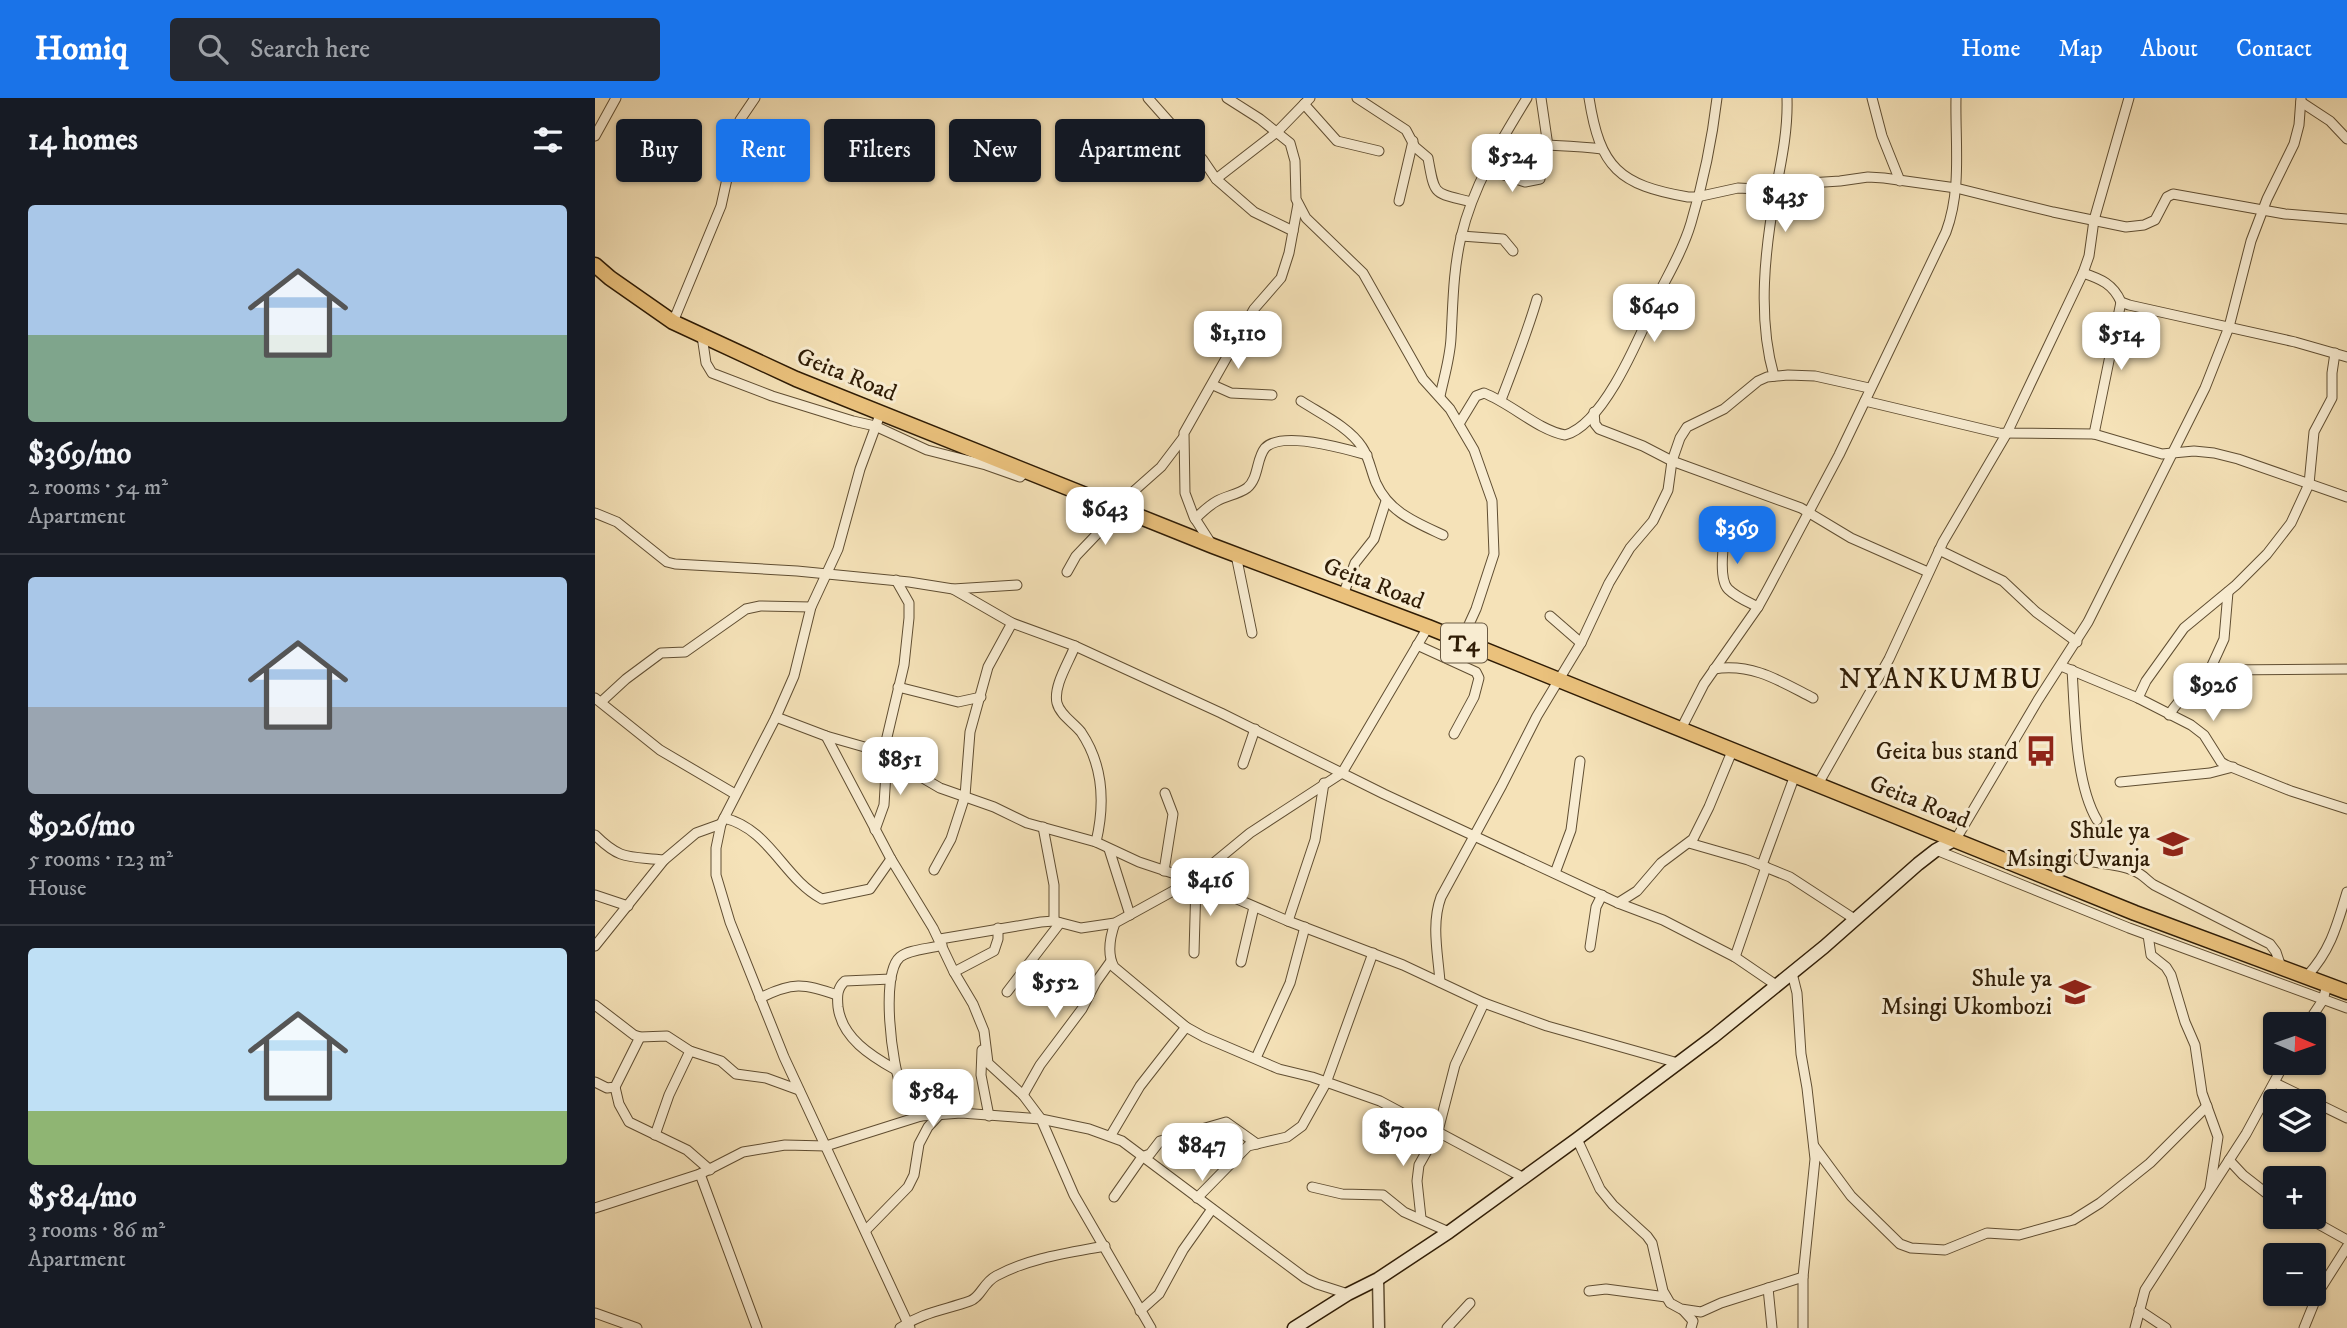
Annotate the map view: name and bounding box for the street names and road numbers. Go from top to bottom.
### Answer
street label: Geita Road [792,341,901,409]
street label: Geita Road [1319,551,1428,617]
road number: T4 [1441,624,1487,663]
street label: Geita Road [1865,768,1974,836]

